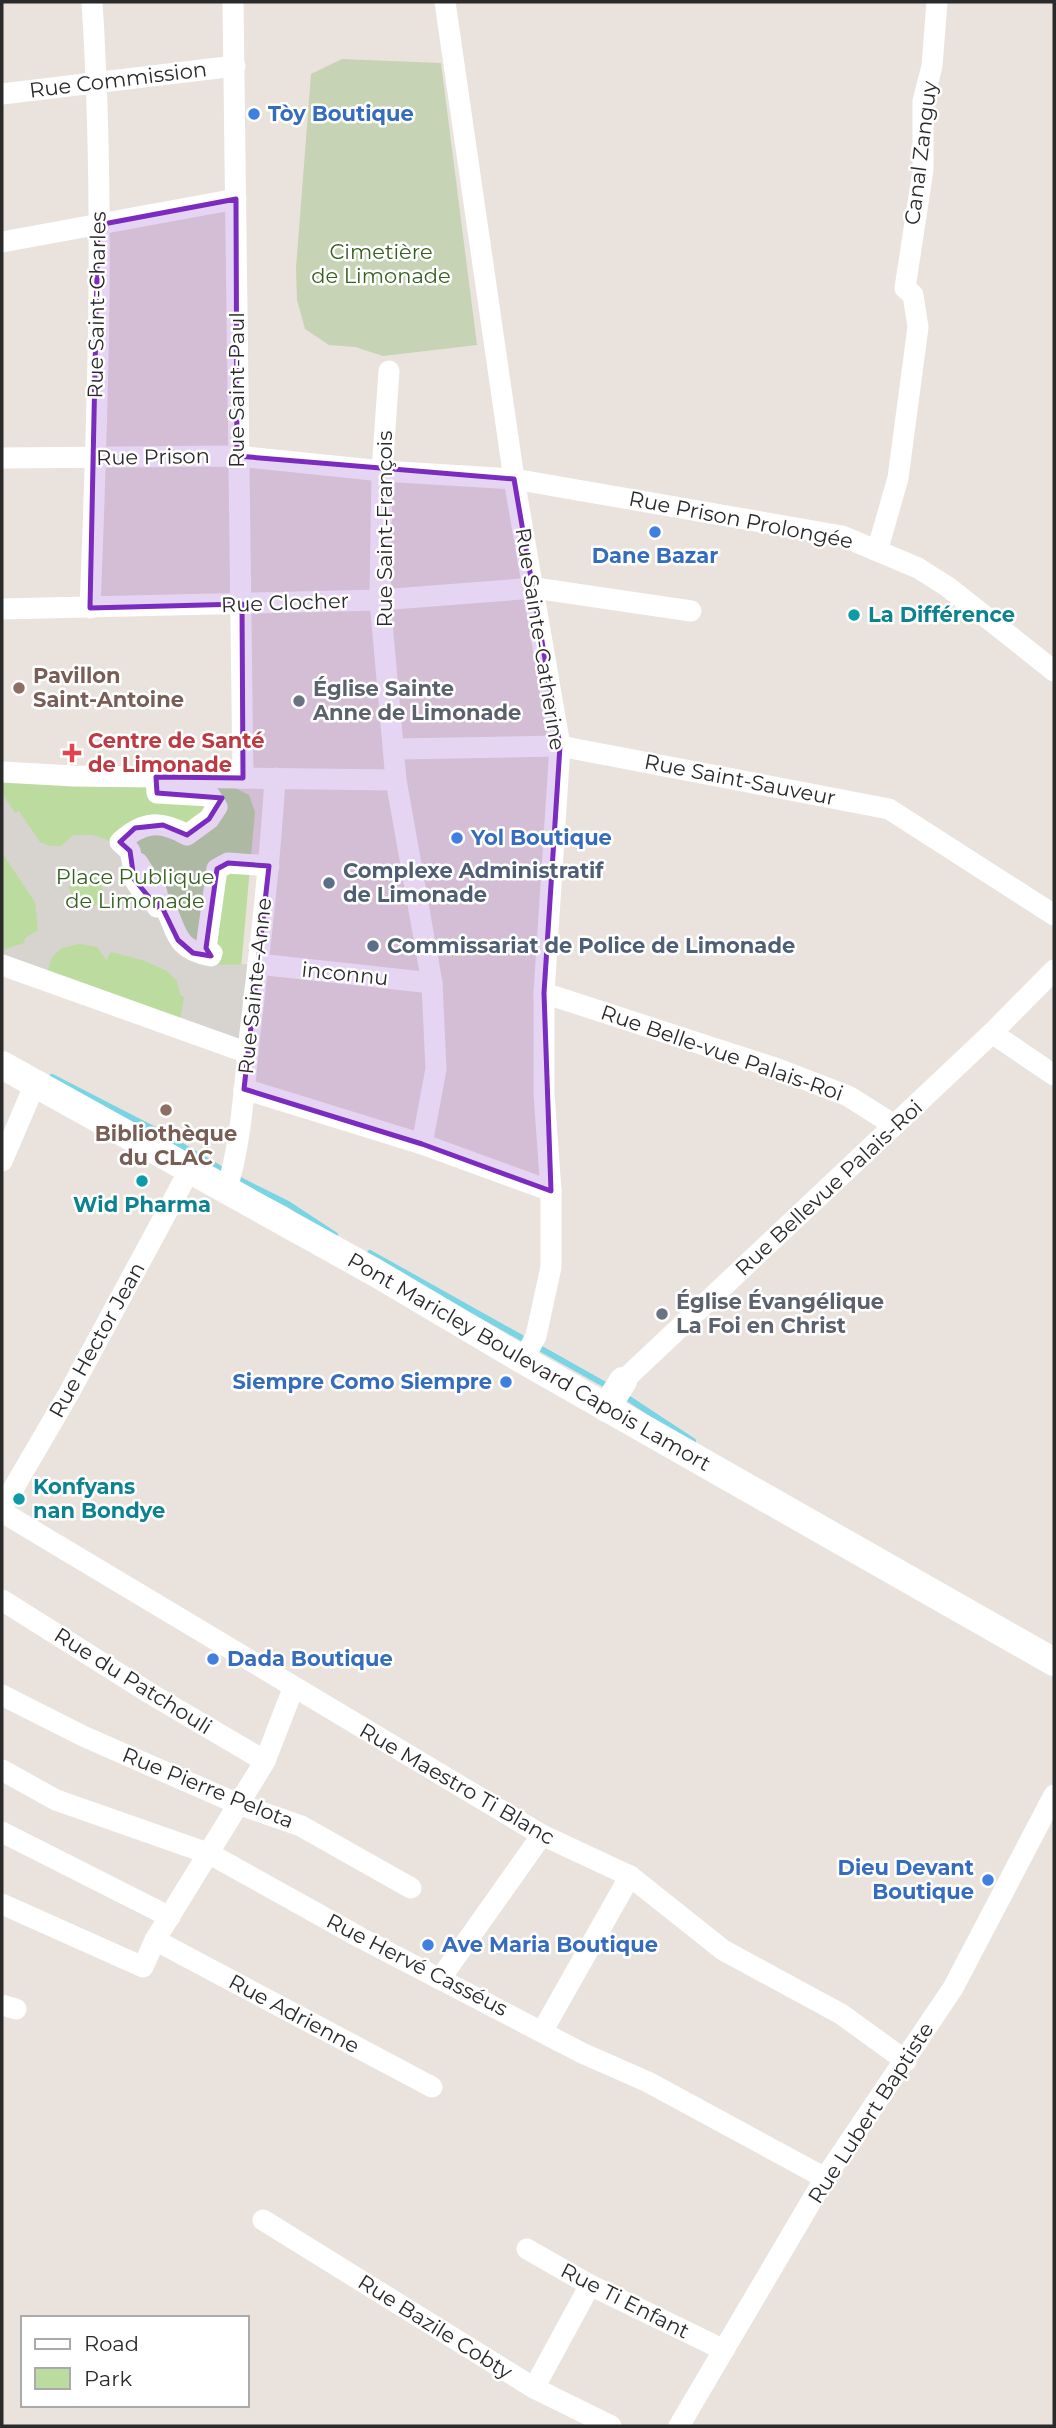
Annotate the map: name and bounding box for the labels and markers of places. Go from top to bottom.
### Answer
place label: Tòy Boutique [268,101,414,126]
marker: Tòy Boutique [246,106,262,122]
marker: Dane Bazar [647,524,663,540]
place label: Dane Bazar [592,543,718,568]
place label: La Différence [868,602,1015,627]
marker: La Différence [846,607,862,623]
place label: Pavillon Saint-Antoine [33,663,184,712]
place label: Église Sainte Anne de Limonade [312,676,521,725]
marker: Pavillon Saint-Antoine [11,680,27,696]
marker: Église Sainte Anne de Limonade [291,693,307,709]
place label: Centre de Santé de Limonade [88,728,264,777]
marker: Centre de Santé de Limonade [62,743,82,763]
place label: Yol Boutique [470,825,612,850]
marker: Yol Boutique [449,830,465,846]
place label: Complexe Administratif de Limonade [343,858,604,907]
marker: Complexe Administratif de Limonade [321,875,337,891]
place label: Commissariat de Police de Limonade [387,933,795,958]
marker: Commissariat de Police de Limonade [365,938,381,954]
marker: Bibliothèque du CLAC [158,1102,174,1118]
place label: Bibliothèque du CLAC [95,1121,237,1170]
marker: Wid Pharma [134,1173,150,1189]
place label: Wid Pharma [73,1192,211,1217]
place label: Église Évangélique La Foi en Christ [676,1289,884,1338]
marker: Église Évangélique La Foi en Christ [654,1306,670,1322]
place label: Siempre Como Siempre [232,1369,492,1394]
marker: Siempre Como Siempre [498,1374,514,1390]
place label: Konfyans nan Bondye [33,1474,165,1523]
marker: Konfyans nan Bondye [11,1491,27,1507]
place label: Dada Boutique [227,1646,393,1671]
marker: Dada Boutique [205,1651,221,1667]
place label: Dieu Devant Boutique [838,1855,974,1904]
marker: Dieu Devant Boutique [980,1872,996,1888]
place label: Ave Maria Boutique [441,1932,658,1957]
marker: Ave Maria Boutique [420,1937,436,1953]

